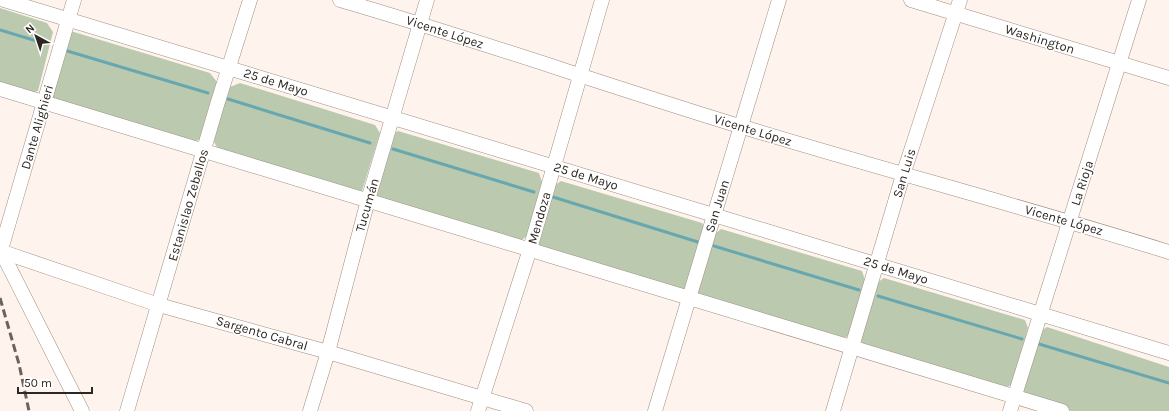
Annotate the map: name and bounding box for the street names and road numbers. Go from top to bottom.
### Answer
street label: Vicente López [404,12,486,52]
street label: Washington [1003,21,1077,57]
street label: 25 de Mayo [242,65,310,99]
street label: Dante Alighieri [18,83,56,171]
street label: Vicente López [712,111,794,149]
street label: San Luis [889,146,919,199]
street label: Estanislao Zeballos [165,147,211,263]
street label: 25 de Mayo [552,159,620,193]
street label: La Rioja [1068,159,1096,207]
street label: Tucumán [352,176,382,234]
street label: San Juan [702,178,732,234]
street label: Mendoza [524,190,554,246]
street label: Vicente López [1023,202,1105,238]
street label: 25 de Mayo [862,253,930,287]
street label: Sargento Cabral [214,313,310,353]

